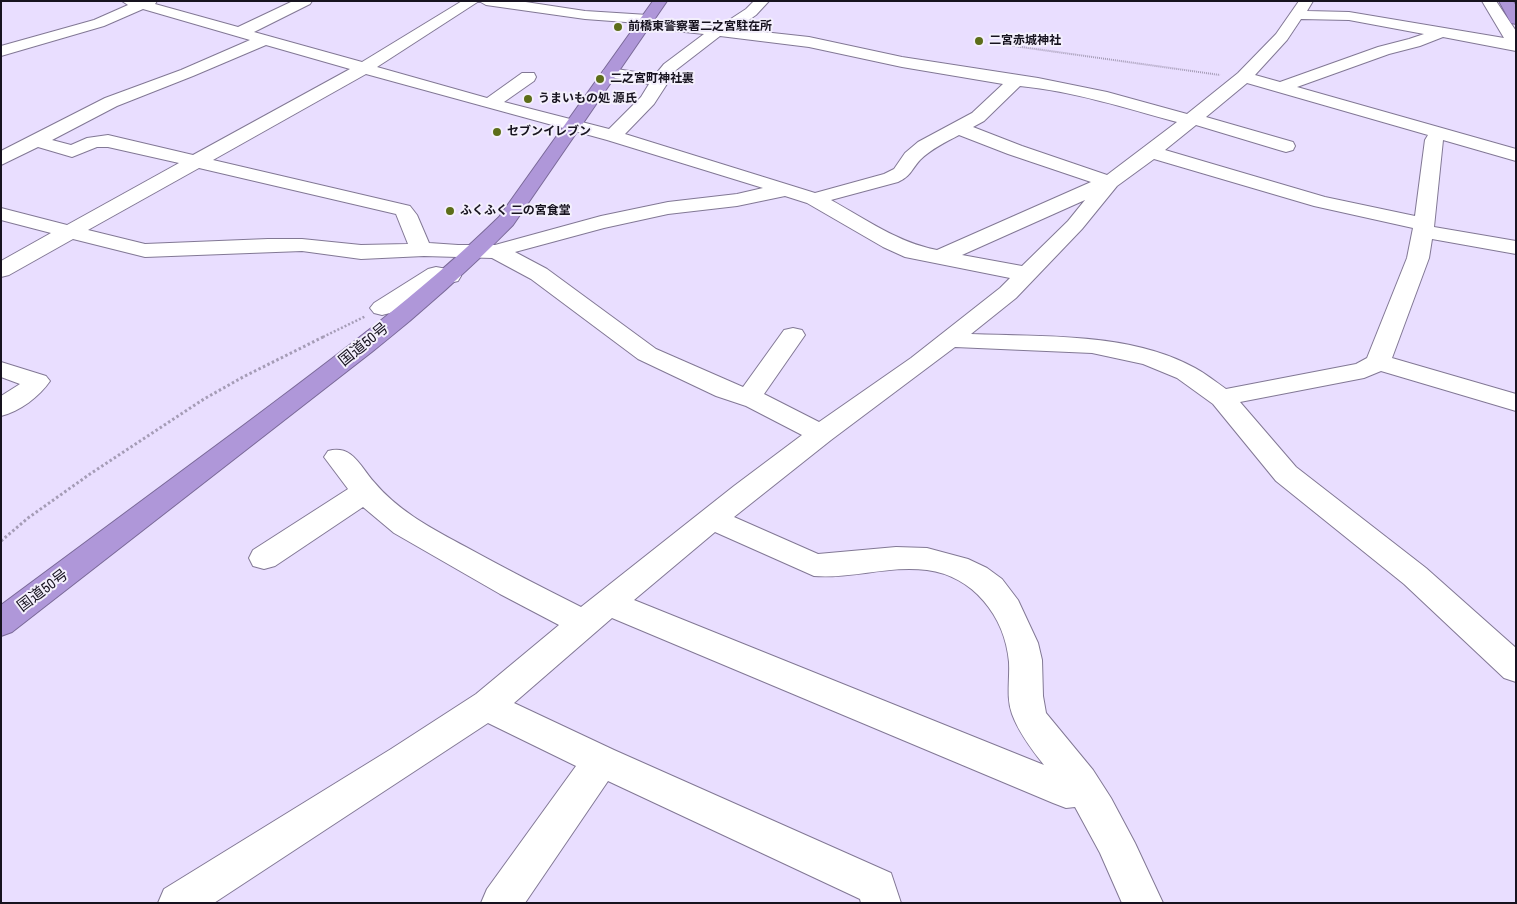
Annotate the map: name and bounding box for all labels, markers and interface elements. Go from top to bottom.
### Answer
place label: 前橋東警察署二之宮駐在所 [628,20,772,34]
marker: 前橋東警察署二之宮駐在所 [612,21,624,33]
place label: 二宮赤城神社 [989,34,1061,48]
marker: 二宮赤城神社 [973,35,985,47]
place label: 二之宮町神社裏 [610,72,694,86]
marker: 二之宮町神社裏 [594,73,606,85]
place label: うまいもの処 源氏 [538,92,637,106]
marker: うまいもの処 源氏 [522,93,534,105]
place label: セブンイレブン [507,125,591,139]
marker: セブンイレブン [491,126,503,138]
place label: ふくふく 二の宮食堂 [460,204,571,218]
marker: ふくふく 二の宮食堂 [444,205,456,217]
street label: 国道50号 [336,320,392,370]
street label: 国道50号 [14,566,72,616]

